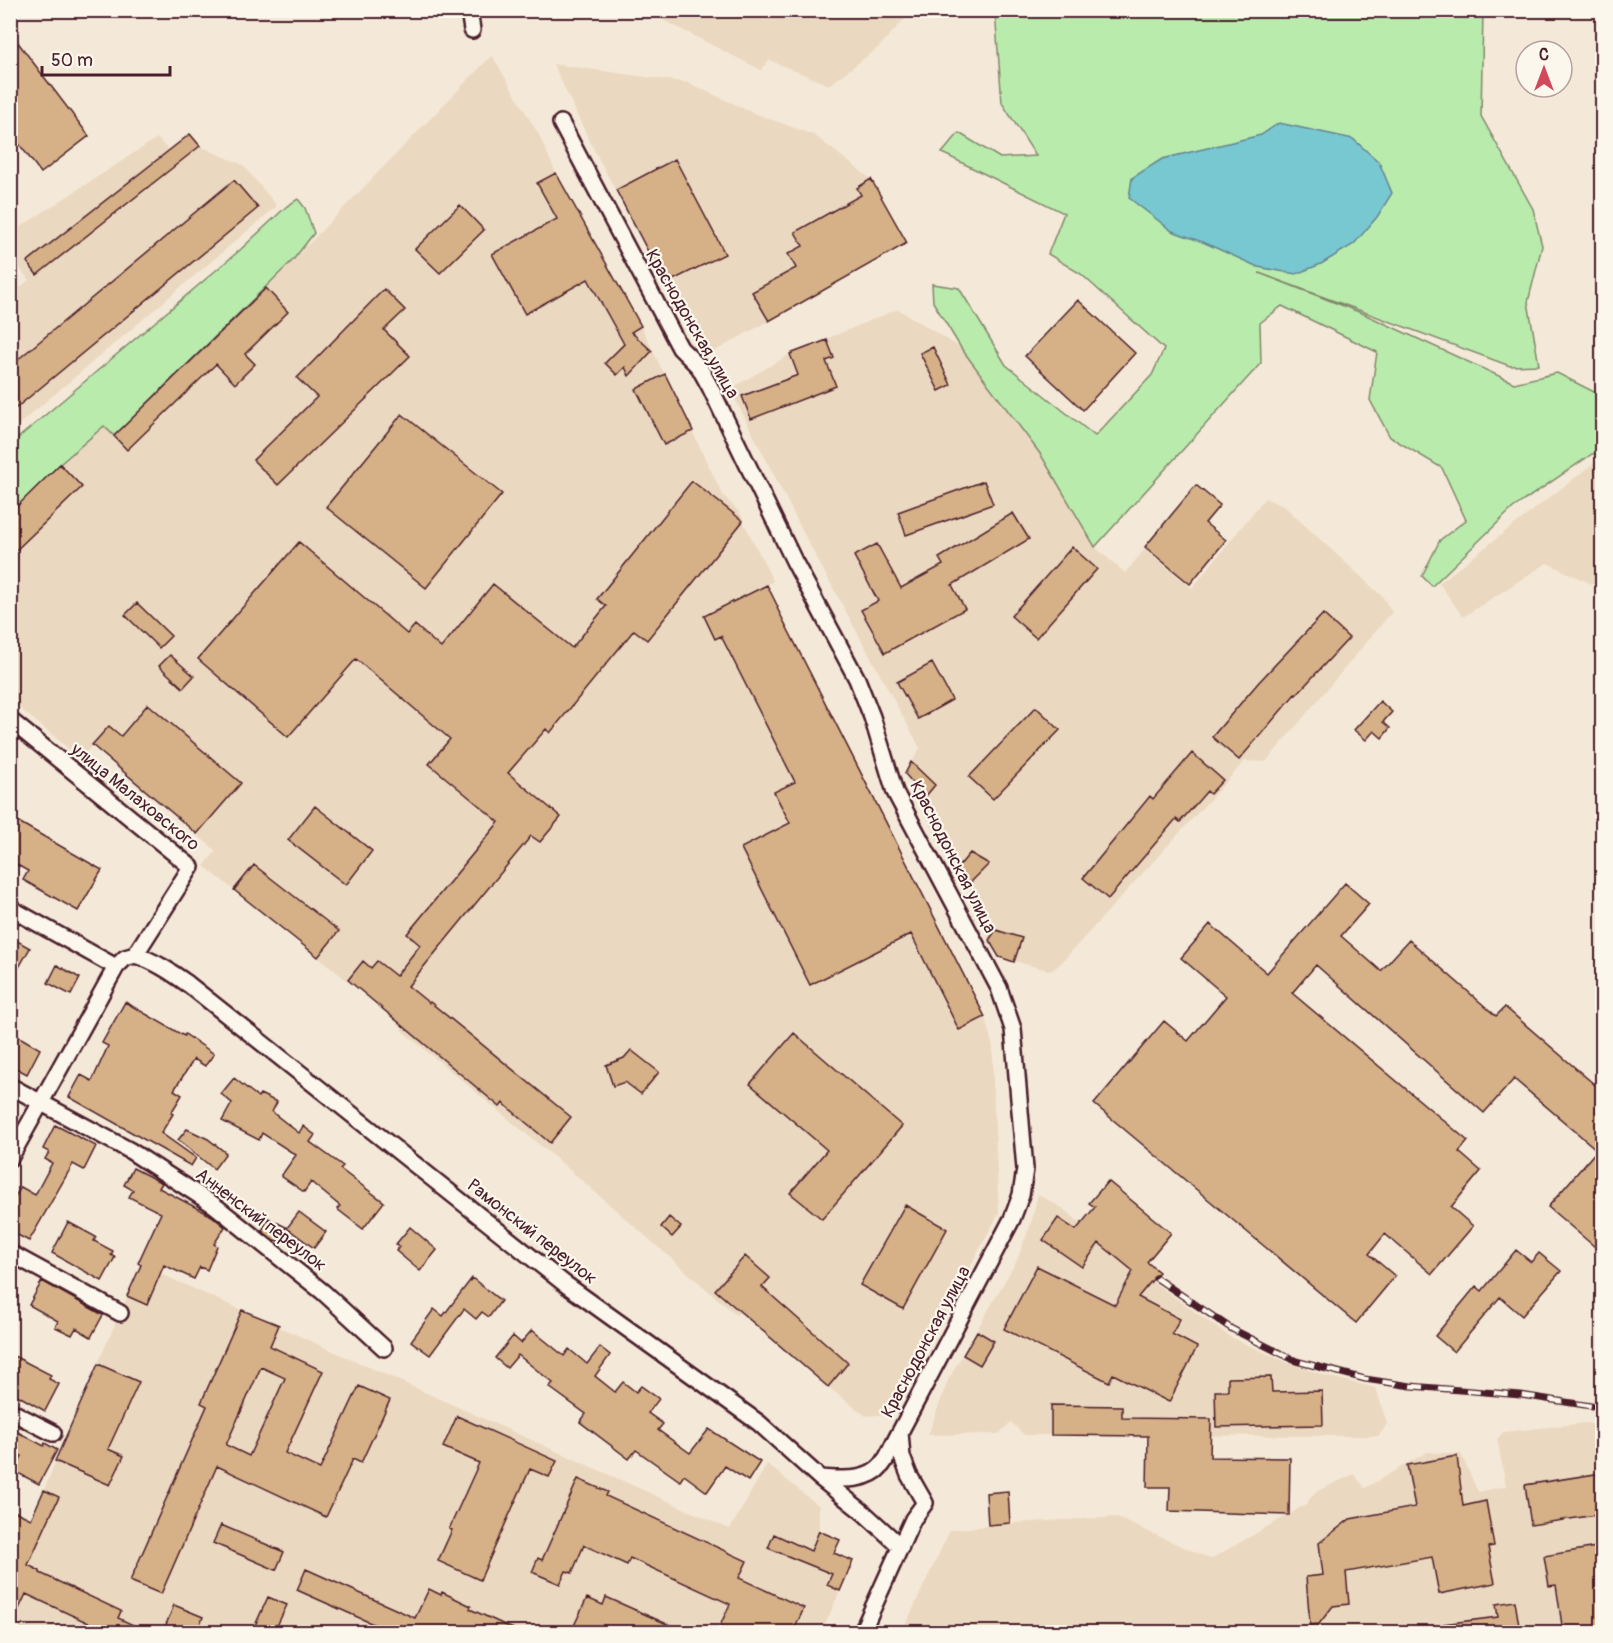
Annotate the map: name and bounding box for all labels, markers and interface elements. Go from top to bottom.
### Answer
scale bar [42,39,170,77]
north arrow [1514,39,1574,99]
text: С [1539,45,1549,65]
text: 50 m [51,49,93,72]
street label: Краснодонская улица [640,245,744,403]
street label: улица Малаховского [65,737,204,856]
street label: Краснодонская улица [905,777,1001,937]
street label: Анненский переулок [191,1163,331,1277]
street label: Рамонский переулок [463,1174,601,1290]
street label: Краснодонская улица [876,1262,976,1422]

